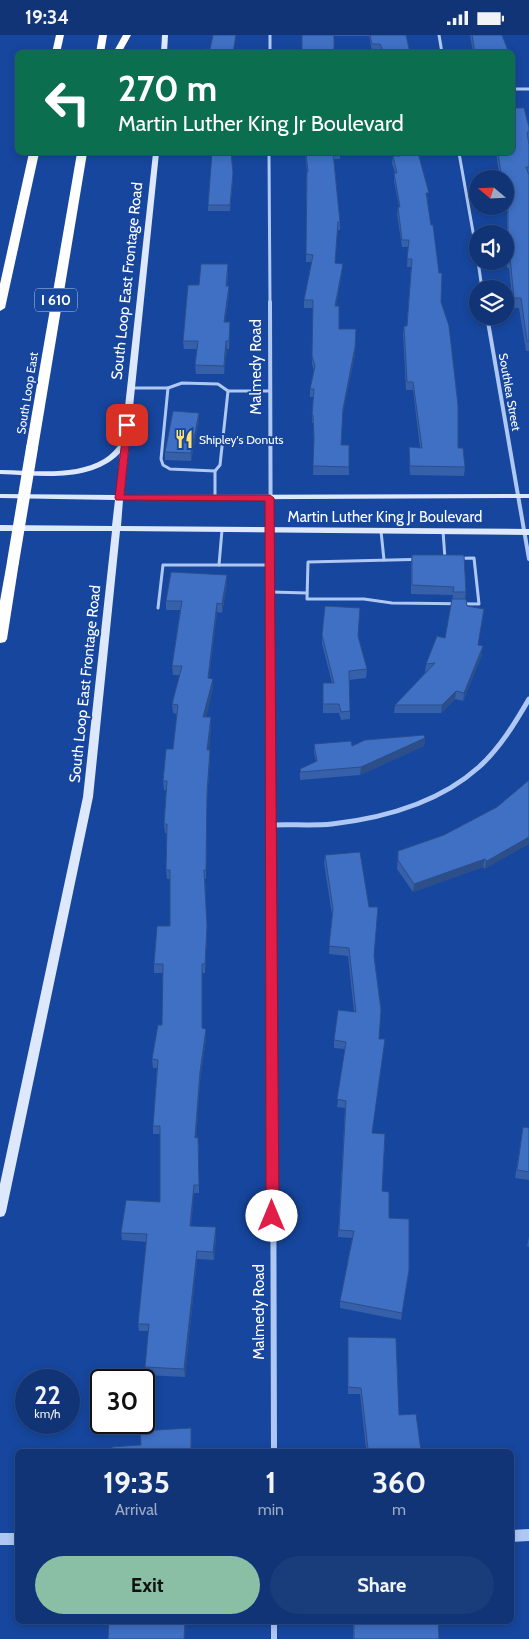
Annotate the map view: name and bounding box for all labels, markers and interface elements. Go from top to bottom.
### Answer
text: 19:34 [25,6,69,29]
text: 270 m [118,67,217,110]
icon: left [35,70,100,135]
text: Martin Luther King Jr Boulevard [118,110,404,137]
north arrow [469,170,514,215]
map controls [469,170,514,325]
street label: South Loop East Frontage Road [108,181,146,381]
button: sound [469,225,514,270]
button: layers [469,280,514,325]
road number: I 610 [35,289,77,311]
street label: Malmedy Road [247,319,265,415]
street label: South Loop East [13,351,41,435]
street label: Southlea Street [496,352,524,432]
pin [106,404,148,446]
icon: arrive [113,411,141,439]
restaurant icon: Shipley's Donuts [173,428,195,450]
place label: Shipley's Donuts [199,432,283,447]
street label: Martin Luther King Jr Boulevard [288,508,482,526]
street label: South Loop East Frontage Road [66,584,104,784]
position arrow [245,1189,297,1241]
street label: Malmedy Road [250,1264,268,1360]
speed limit sign: 30 [90,1369,155,1434]
text: 22 [34,1380,61,1410]
text: km/h [34,1406,61,1421]
text: 19:35 [103,1464,170,1501]
text: 1 [265,1464,276,1501]
text: 360 [372,1464,426,1501]
text: Arrival [115,1500,158,1519]
text: min [258,1500,284,1519]
text: m [392,1500,406,1519]
button: Exit [35,1556,260,1614]
button: Share [270,1556,494,1614]

